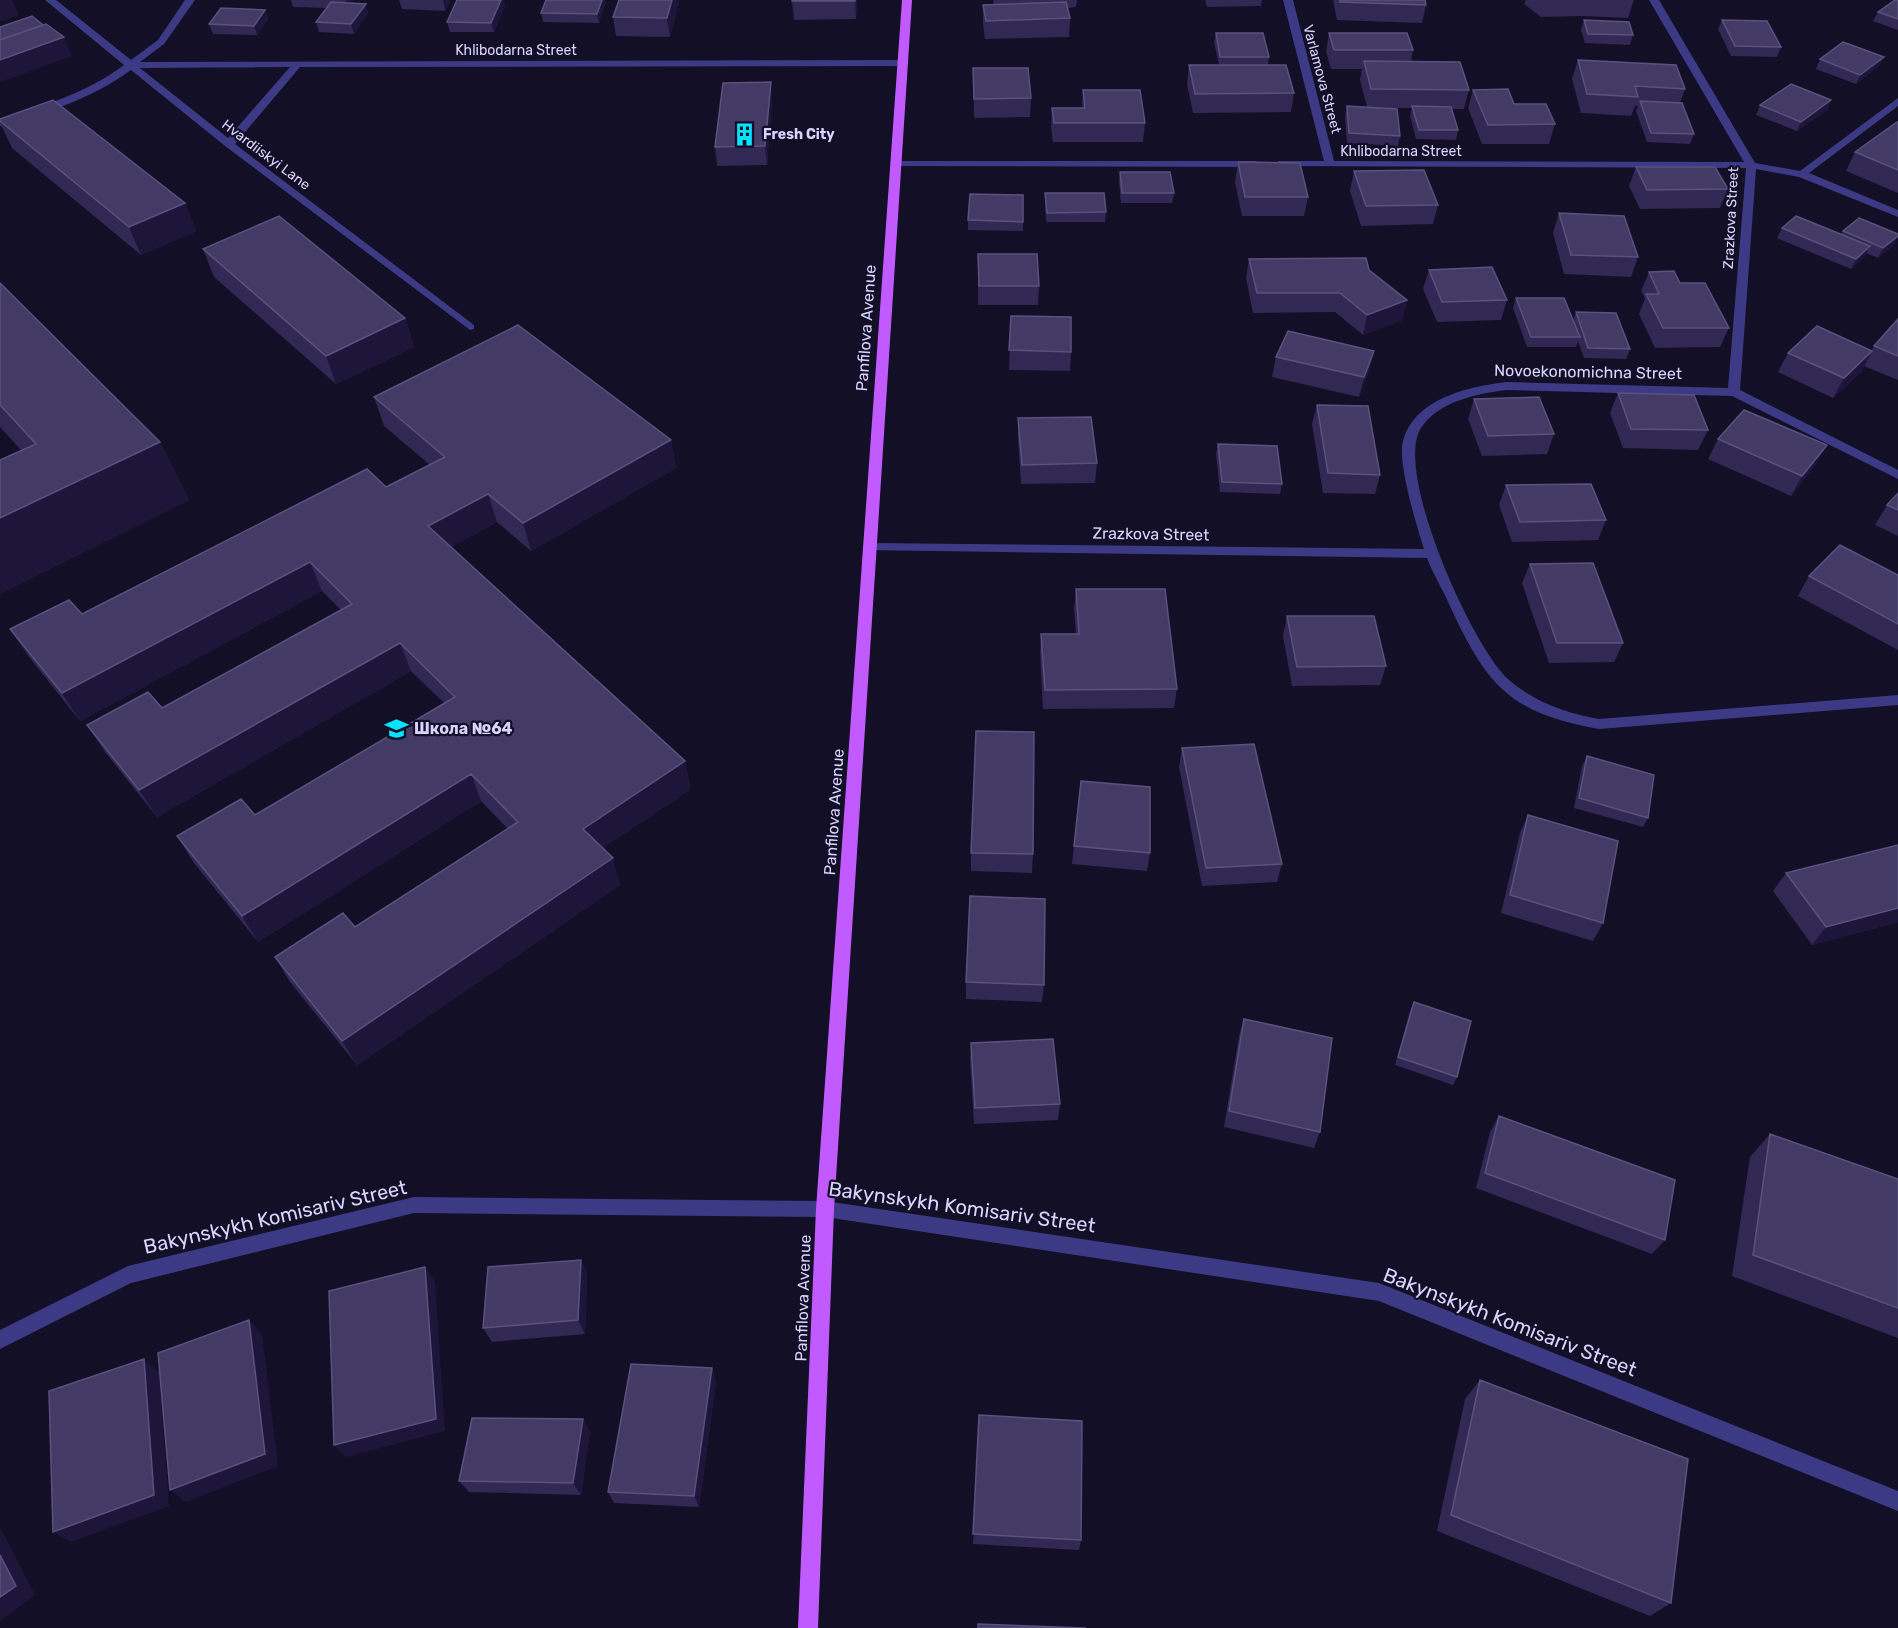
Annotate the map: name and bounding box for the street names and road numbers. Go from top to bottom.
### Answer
street label: Varlamova Street [1299,23,1345,136]
street label: Khlibodarna Street [455,42,577,59]
street label: Hvardiiskyi Lane [218,116,314,194]
street label: Khlibodarna Street [1340,143,1462,160]
street label: Zrazkova Street [1720,166,1742,269]
street label: Panfilova Avenue [852,264,880,392]
street label: Novoekonomichna Street [1494,361,1682,383]
street label: Zrazkova Street [1092,523,1210,545]
street label: Panfilova Avenue [820,748,848,876]
street label: Bakynskykh Komisariv Street [141,1175,409,1259]
street label: Bakynskykh Komisariv Street [827,1176,1097,1238]
street label: Panfilova Avenue [791,1234,815,1362]
street label: Bakynskykh Komisariv Street [1380,1263,1640,1382]

